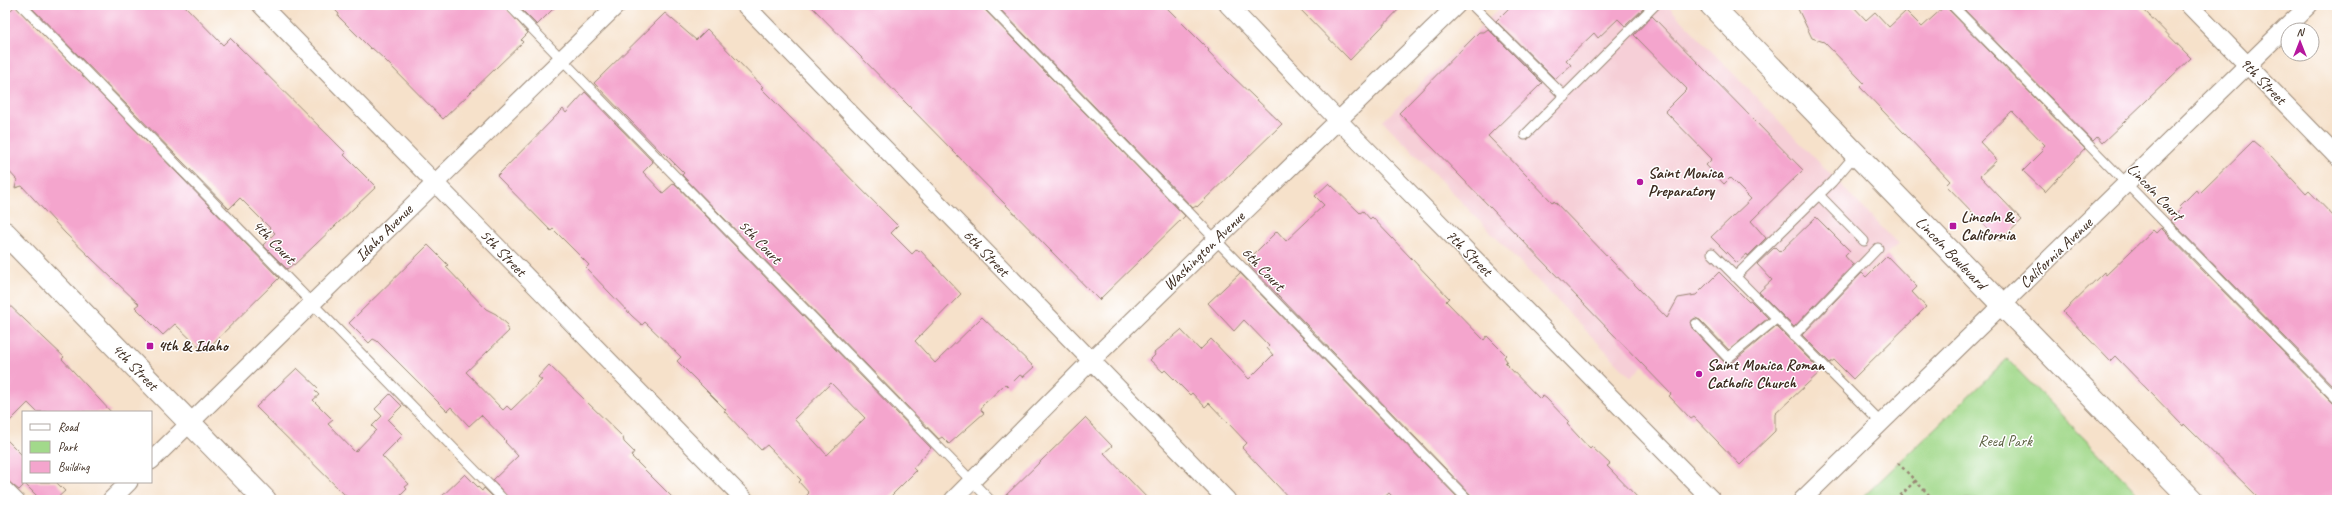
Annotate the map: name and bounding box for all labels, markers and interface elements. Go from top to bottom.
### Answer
north arrow [2280,22,2320,62]
text: N [2297,25,2306,39]
street label: 9th Street [2236,53,2292,110]
street label: Lincoln Court [2123,159,2189,227]
place label: Saint Monica Preparatory [1648,163,1724,201]
marker: Saint Monica Preparatory [1635,177,1645,187]
street label: Idaho Avenue [351,199,418,266]
street label: Washington Avenue [1159,206,1250,295]
place label: Lincoln & California [1961,207,2017,245]
street label: Lincoln Boulevard [1911,212,1993,296]
street label: California Avenue [2015,212,2098,293]
street label: 4th Court [248,216,301,270]
street label: 5th Court [734,216,787,270]
marker: Lincoln & California [1948,221,1958,231]
street label: 5th Street [476,225,532,282]
street label: 6th Street [959,225,1015,282]
street label: 7th Street [1441,225,1498,282]
street label: 6th Court [1237,243,1290,297]
place label: 4th & Idaho [158,336,230,356]
street label: 4th Street [108,339,164,396]
marker: 4th & Idaho [145,341,155,351]
place label: Saint Monica Roman Catholic Church [1707,355,1826,393]
marker: Saint Monica Roman Catholic Church [1694,369,1704,379]
legend [22,411,152,483]
text: Road [58,419,80,435]
park label: Reed Park [1978,431,2033,451]
text: Park [58,439,79,455]
text: Building [58,459,90,475]

